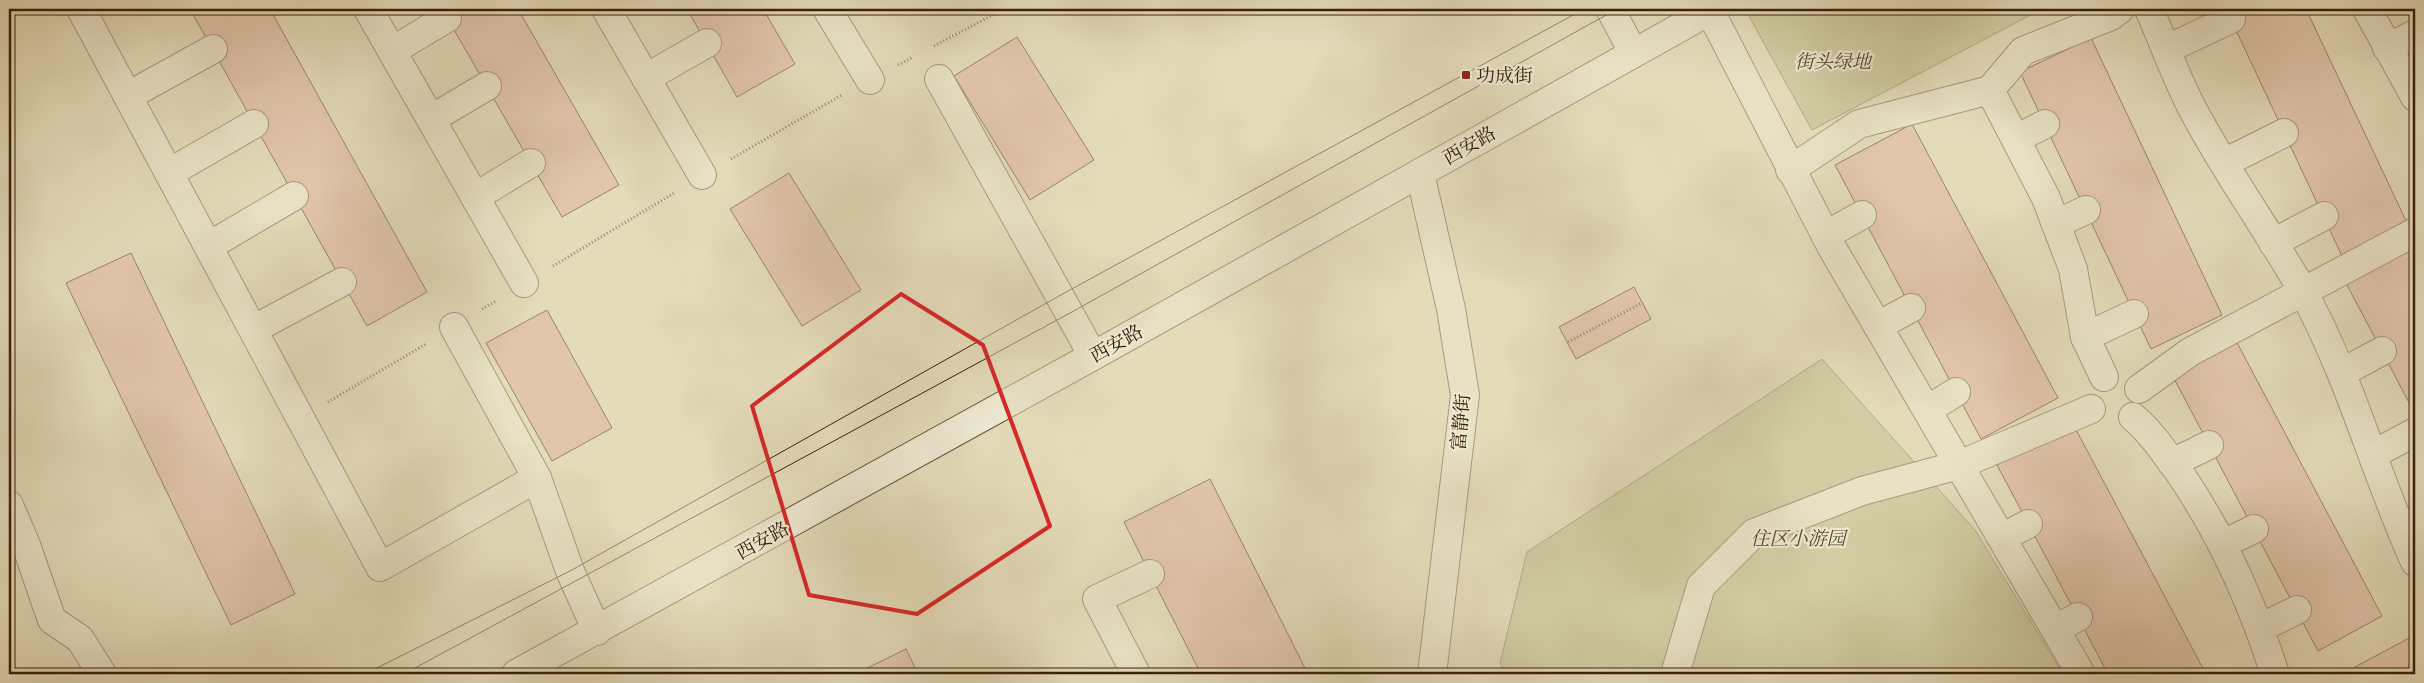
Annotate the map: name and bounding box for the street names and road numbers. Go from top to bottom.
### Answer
street label: 西安路 [1438,120,1501,171]
street label: 西安路 [1085,319,1148,369]
street label: 富静街 [1446,393,1476,452]
street label: 西安路 [731,516,794,566]

